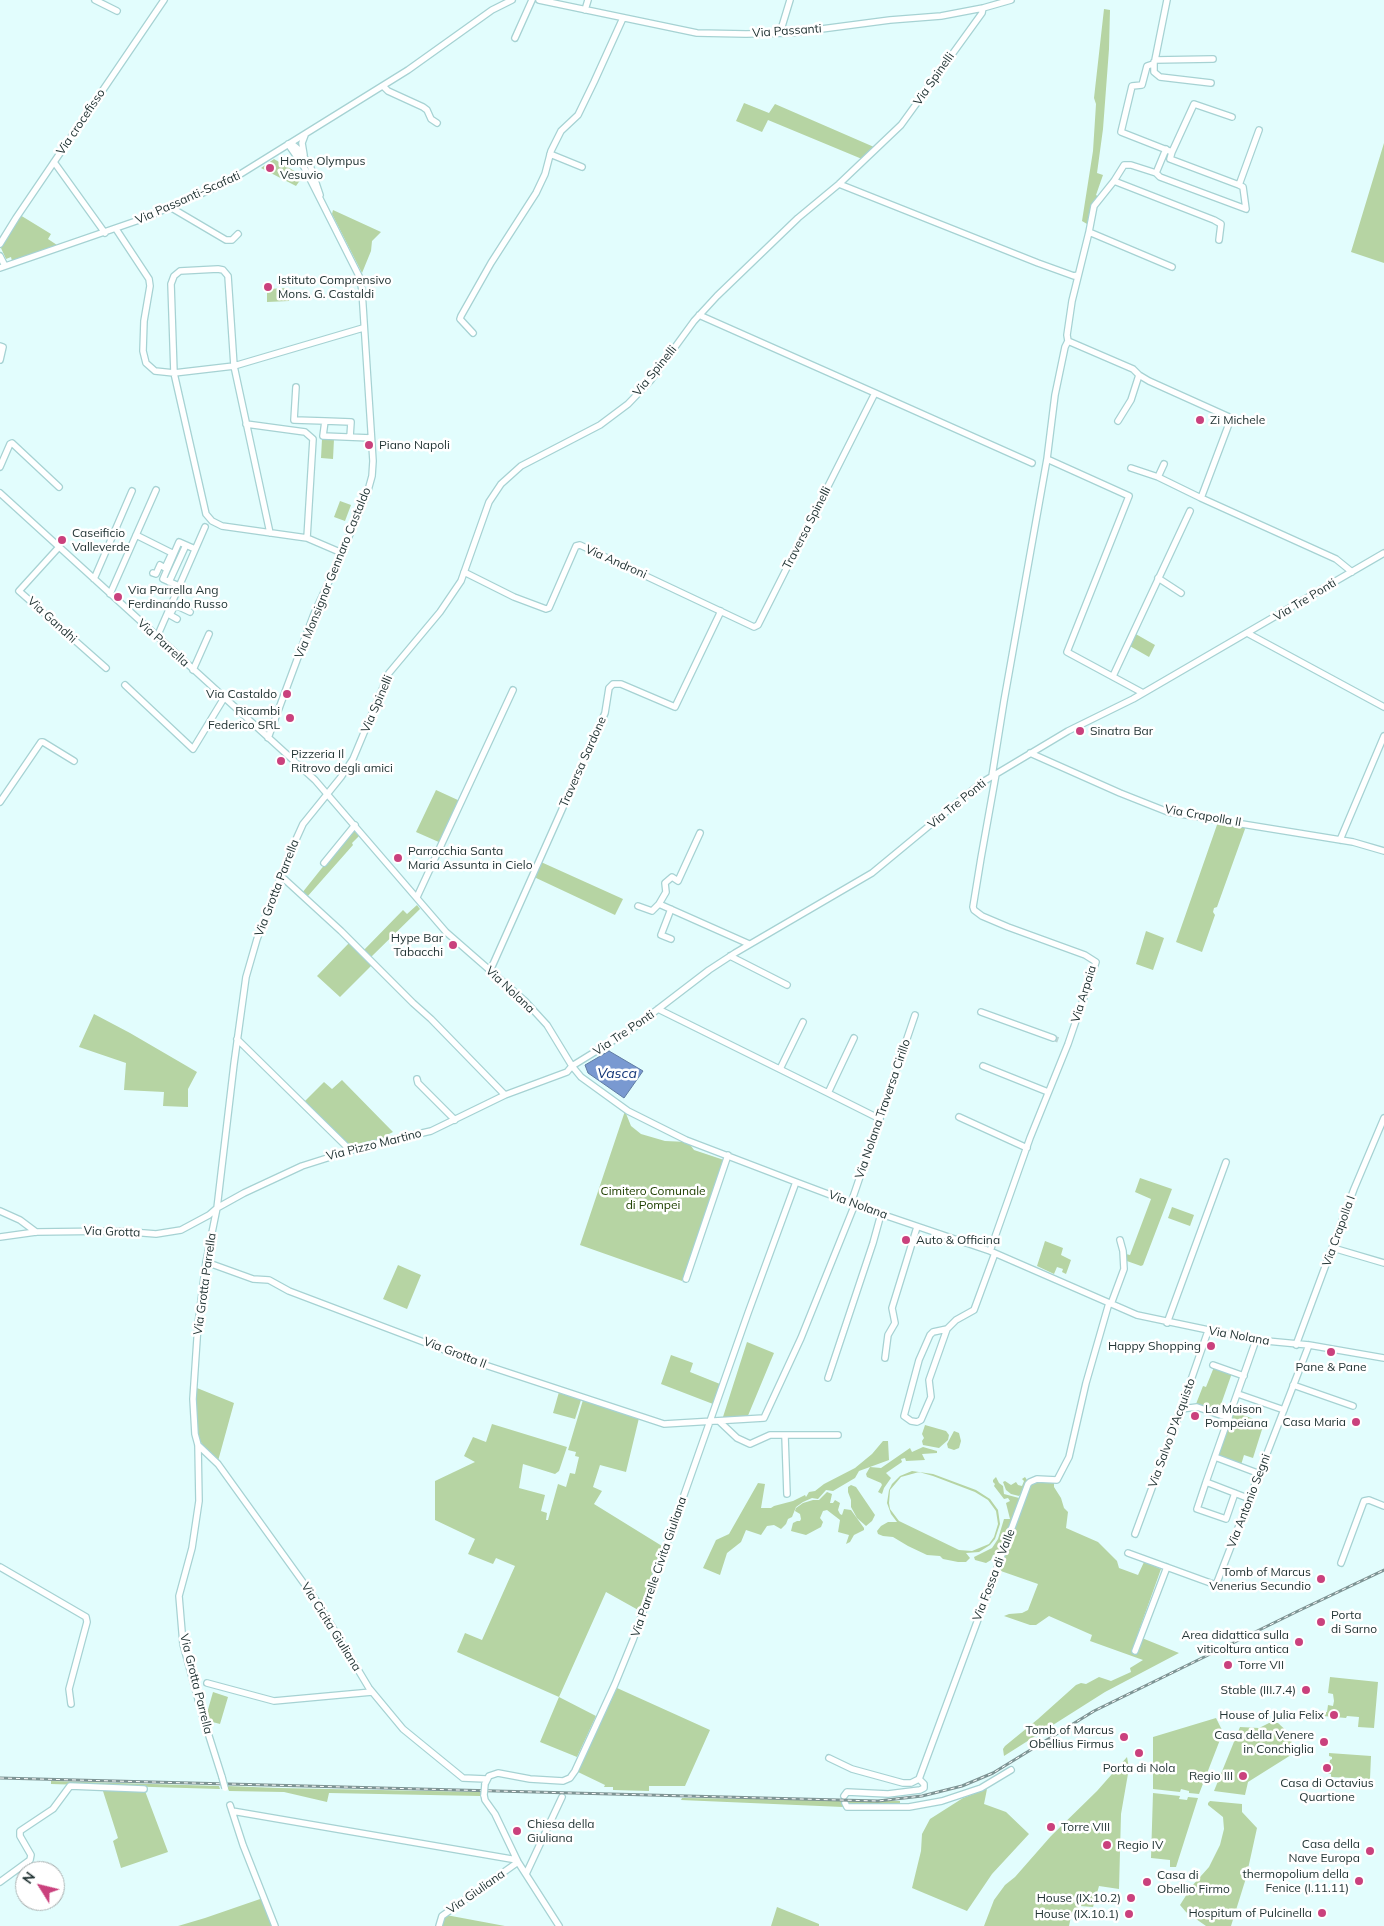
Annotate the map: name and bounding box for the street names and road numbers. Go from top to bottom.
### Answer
street label: Via Passanti [752,21,822,41]
street label: Via Spinelli [911,50,957,108]
street label: Via crocefisso [54,86,108,158]
street label: Via Passanti-Scafati [133,168,243,228]
street label: Via Spinelli [630,343,680,399]
street label: Traversa Spinelli [780,484,834,572]
street label: Via Monsignor Gennaro Castaldo [292,485,374,661]
street label: Via Androni [583,542,649,582]
street label: Via Tre Ponti [1271,576,1339,624]
street label: Via Gandhi [24,594,80,646]
street label: Via Parrella [134,616,192,670]
street label: Via Spinelli [358,673,396,735]
street label: Traversa Sardone [557,714,609,810]
street label: Via Tre Ponti [925,776,989,832]
street label: Via Crapolla II [1164,802,1242,830]
street label: Via Grotta Parrella [252,837,302,939]
street label: Via Nolana [483,964,537,1016]
street label: Via Arpaia [1068,964,1100,1024]
street label: Via Tre Ponti [591,1007,657,1059]
street label: Via Nolana Traversa Cirillo [852,1037,914,1181]
street label: Via Pizzo Martino [325,1126,423,1164]
street label: Via Nolana [827,1188,889,1222]
street label: Via Crapolla I [1319,1194,1359,1268]
street label: Via Grotta [83,1224,141,1240]
street label: Via Grotta Parrella [191,1232,219,1336]
street label: Via Nolana [1207,1324,1271,1348]
street label: Via Grotta II [422,1334,488,1372]
street label: Via Salvo D'Acquisto [1145,1376,1199,1490]
street label: Via Antonio Segni [1224,1452,1274,1550]
street label: Via Parrelle Civita Giuliana [628,1495,690,1639]
street label: Via Fossa di Valle [970,1527,1018,1623]
street label: Via Cicita Giuliana [298,1580,364,1674]
street label: Via Grotta Parrella [177,1632,215,1736]
street label: Via Giuliana [444,1867,508,1917]

